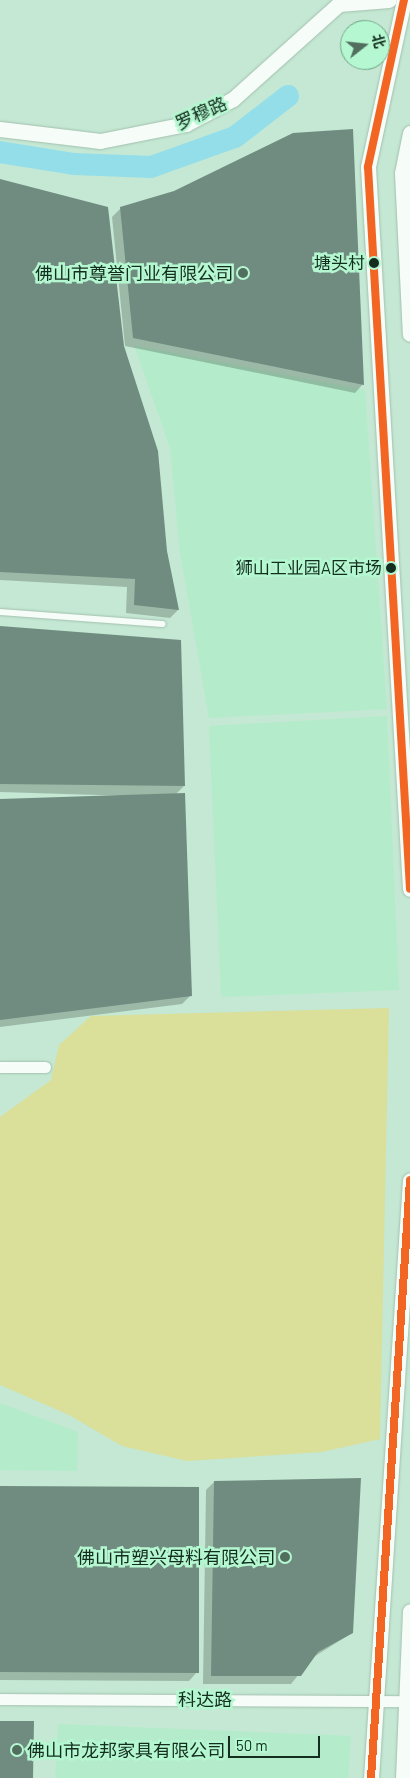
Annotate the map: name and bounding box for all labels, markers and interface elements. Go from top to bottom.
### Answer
north arrow [340,20,390,70]
text: 北 [369,32,389,50]
street label: 罗穆路 [172,92,230,134]
place label: 塘头村 [314,253,365,273]
marker: 塘头村 [369,258,379,268]
place label: 佛山市尊誉门业有限公司 [35,262,233,284]
marker: 佛山市尊誉门业有限公司 [237,267,249,279]
place label: 狮山工业园A区市场 [236,558,382,578]
marker: 狮山工业园A区市场 [386,563,396,573]
place label: 佛山市塑兴母料有限公司 [77,1546,275,1568]
marker: 佛山市塑兴母料有限公司 [279,1551,291,1563]
street label: 科达路 [178,1688,232,1710]
scale bar [230,1726,322,1758]
text: 50 m [236,1736,268,1754]
place label: 佛山市龙邦家具有限公司 [27,1739,225,1761]
marker: 佛山市龙邦家具有限公司 [11,1744,23,1756]

